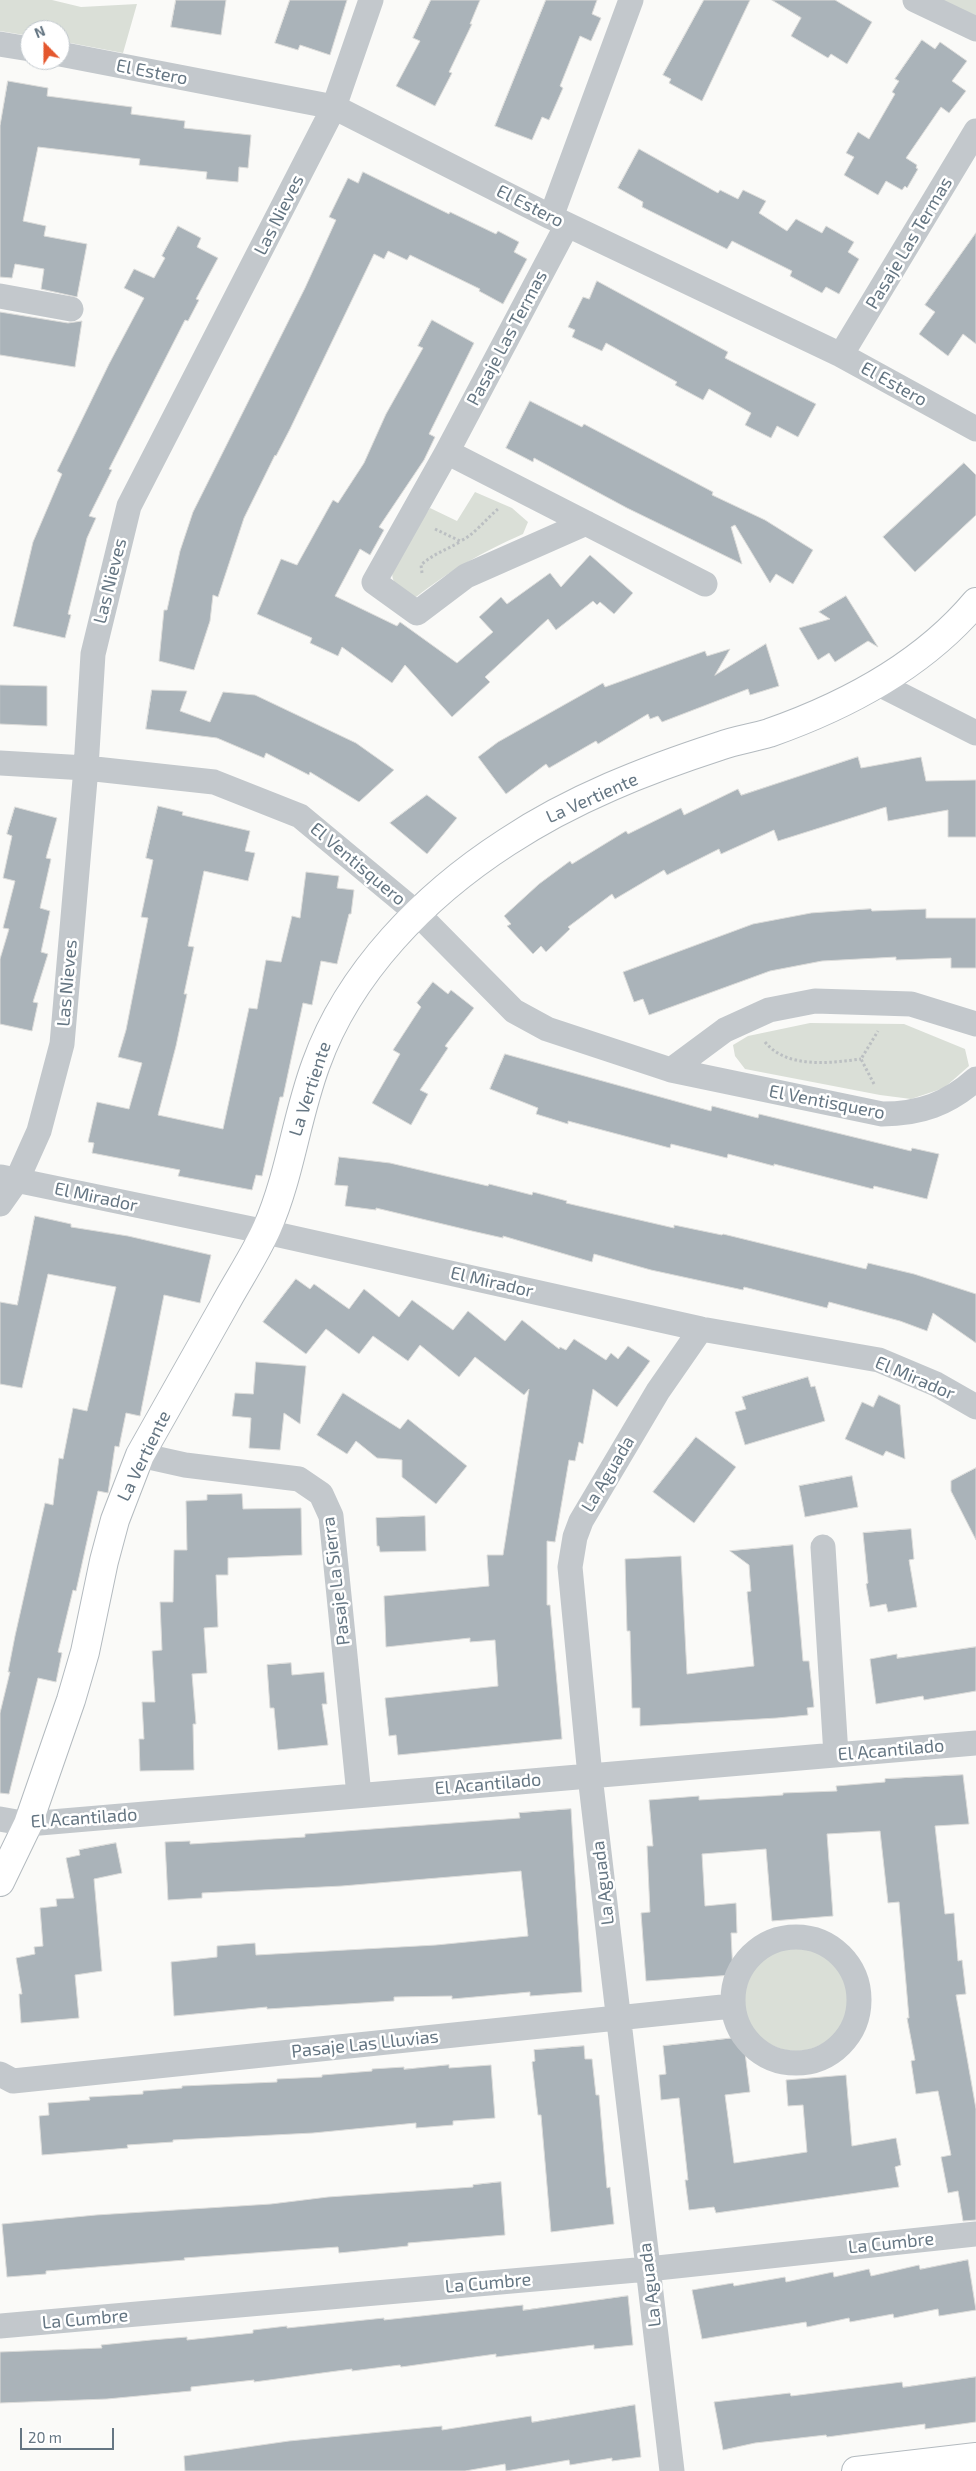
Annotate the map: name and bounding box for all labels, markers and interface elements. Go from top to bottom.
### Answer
north arrow [20,20,70,70]
text: N [32,22,47,41]
street label: El Estero [114,54,190,90]
street label: Las Nieves [250,171,308,259]
street label: Pasaje Las Termas [861,173,957,313]
street label: El Estero [493,180,567,232]
street label: Pasaje Las Termas [462,267,552,409]
street label: El Estero [857,357,931,411]
street label: Las Nieves [89,536,131,626]
street label: La Vertiente [543,768,641,828]
street label: El Ventisquero [306,818,410,910]
street label: Las Nieves [52,939,82,1027]
street label: La Vertiente [285,1039,335,1139]
street label: El Ventisquero [767,1080,887,1124]
street label: El Mirador [52,1178,140,1216]
street label: El Mirador [448,1262,536,1302]
street label: El Mirador [872,1352,958,1404]
street label: La Vertiente [113,1407,175,1505]
street label: La Aguada [577,1432,639,1516]
street label: Pasaje La Sierra [317,1516,355,1646]
street label: El Acantilado [837,1735,945,1765]
street label: El Acantilado [434,1769,542,1799]
street label: El Acantilado [30,1803,138,1833]
street label: La Aguada [587,1840,619,1926]
street label: Pasaje Las Lluvias [290,2026,440,2062]
street label: La Cumbre [847,2228,935,2258]
street label: La Aguada [634,2242,666,2328]
street label: La Cumbre [444,2268,532,2298]
street label: La Cumbre [41,2304,129,2334]
scale bar [22,2418,116,2450]
text: 20 m [28,2428,62,2446]

